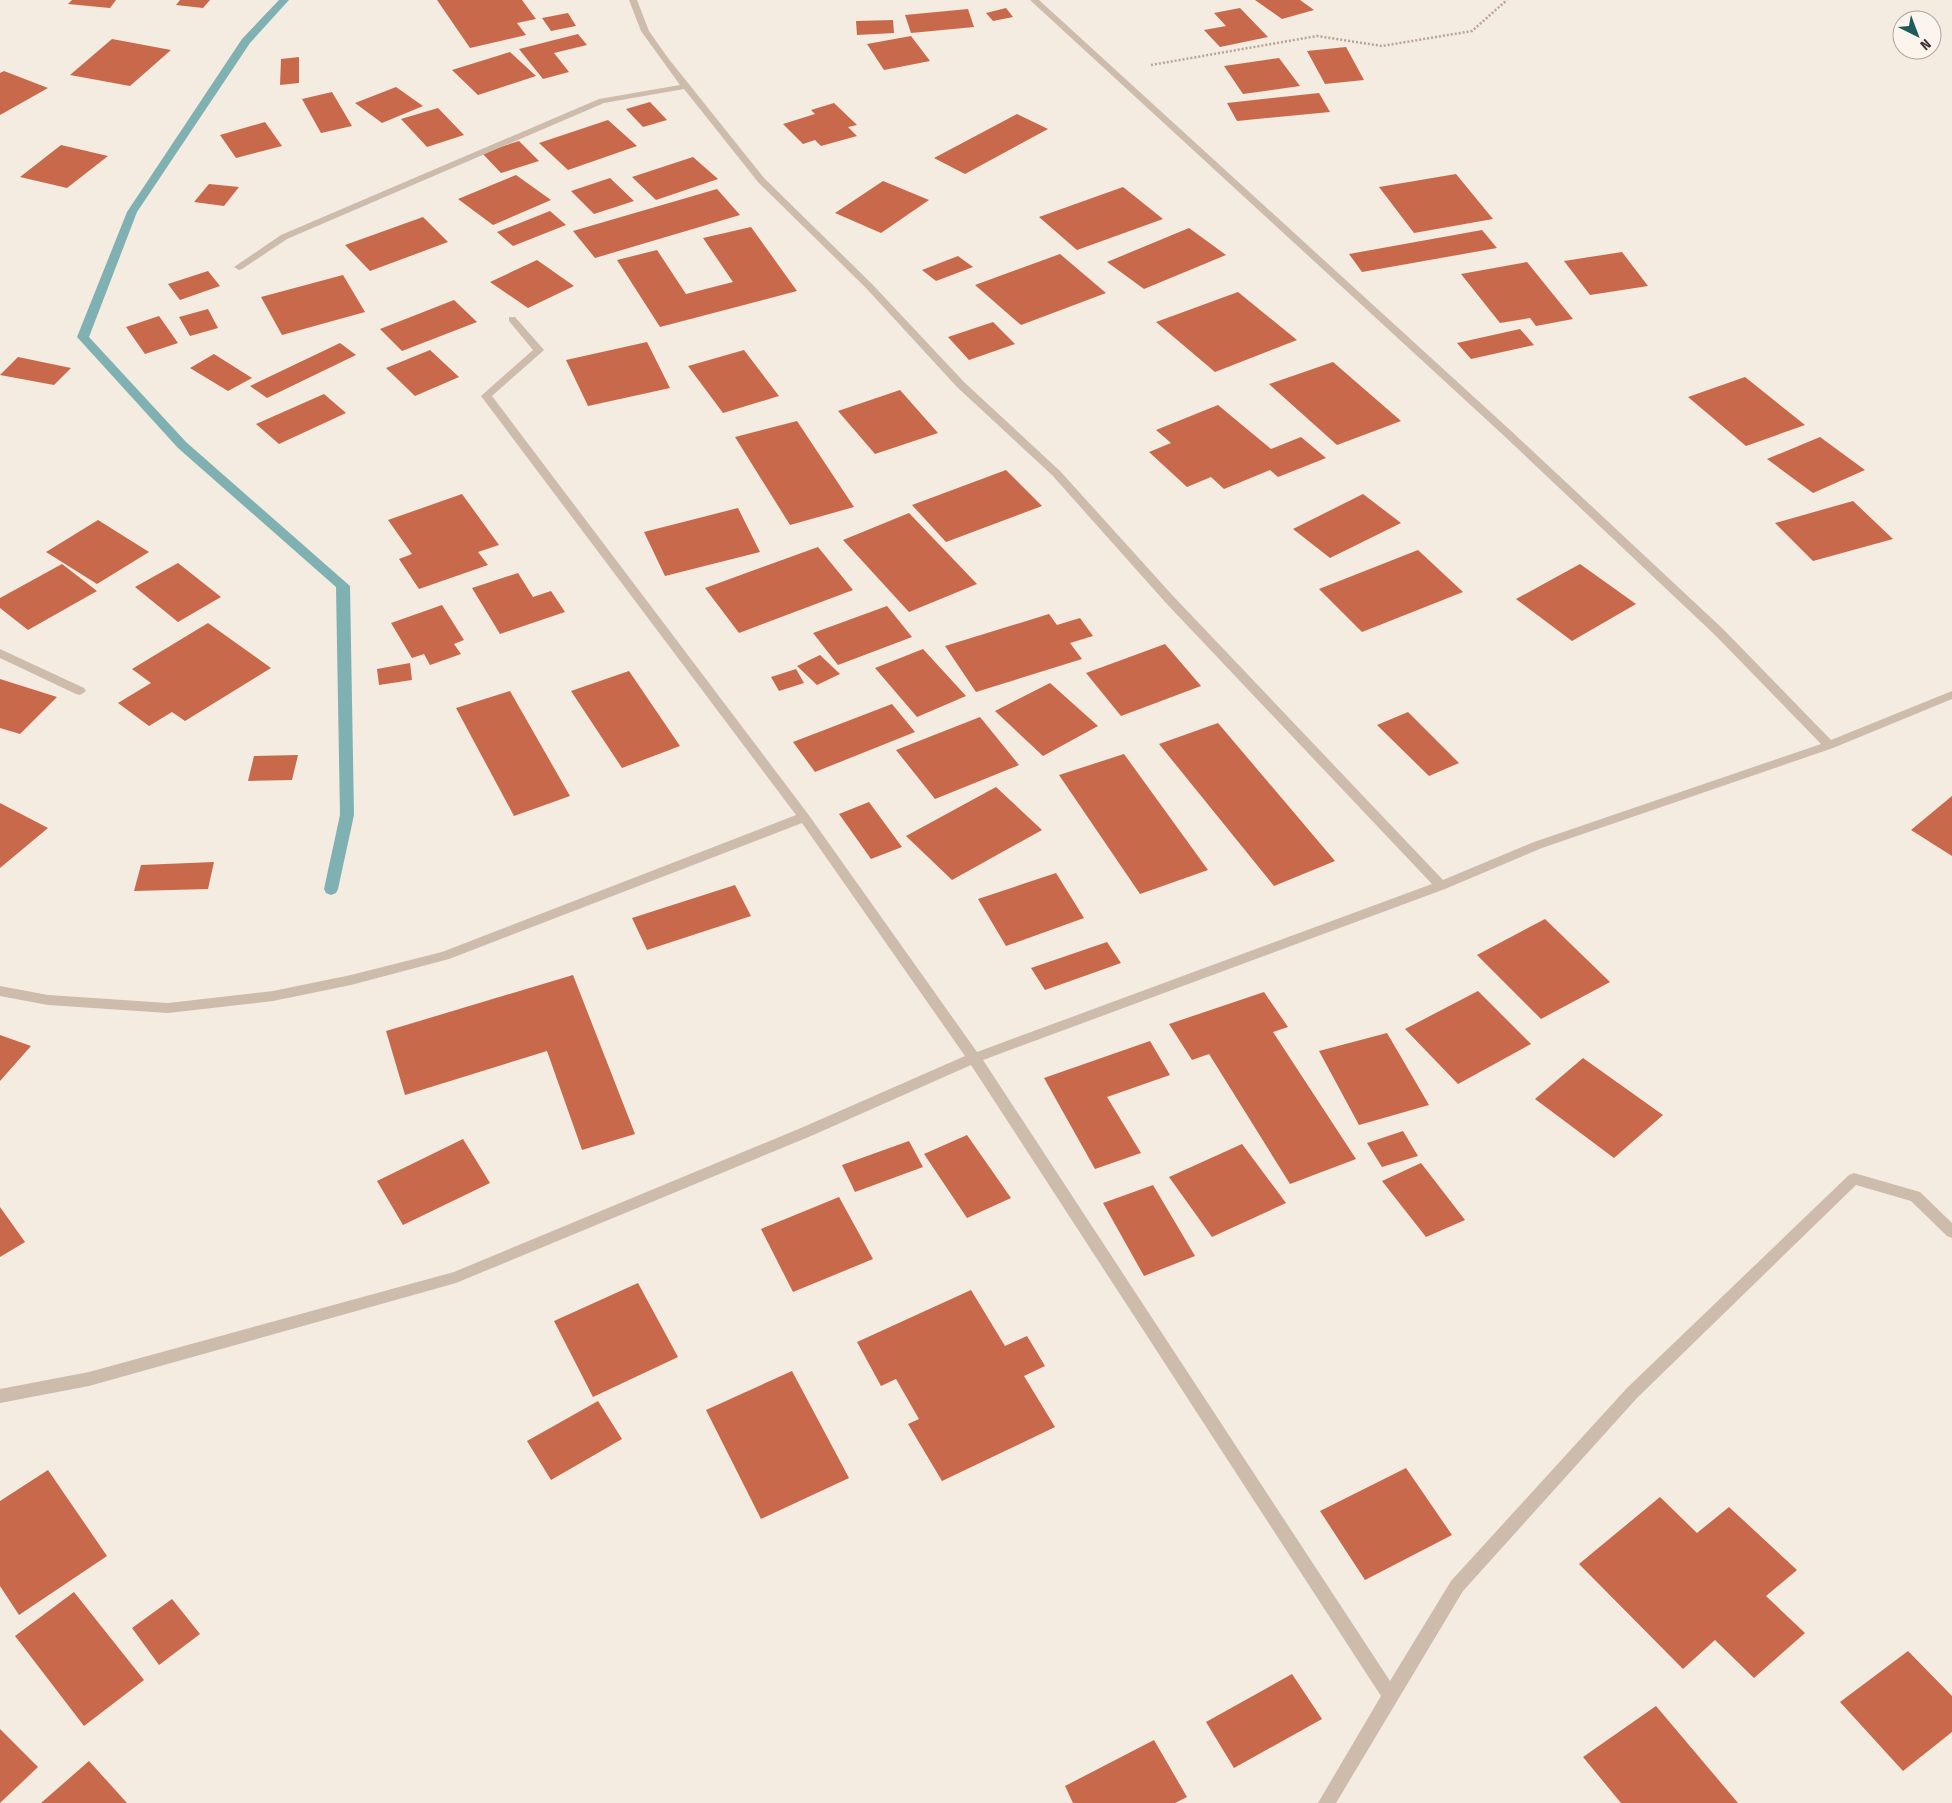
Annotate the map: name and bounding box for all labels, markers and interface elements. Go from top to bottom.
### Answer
north arrow [1892,10,1942,60]
text: N [1917,35,1934,53]

